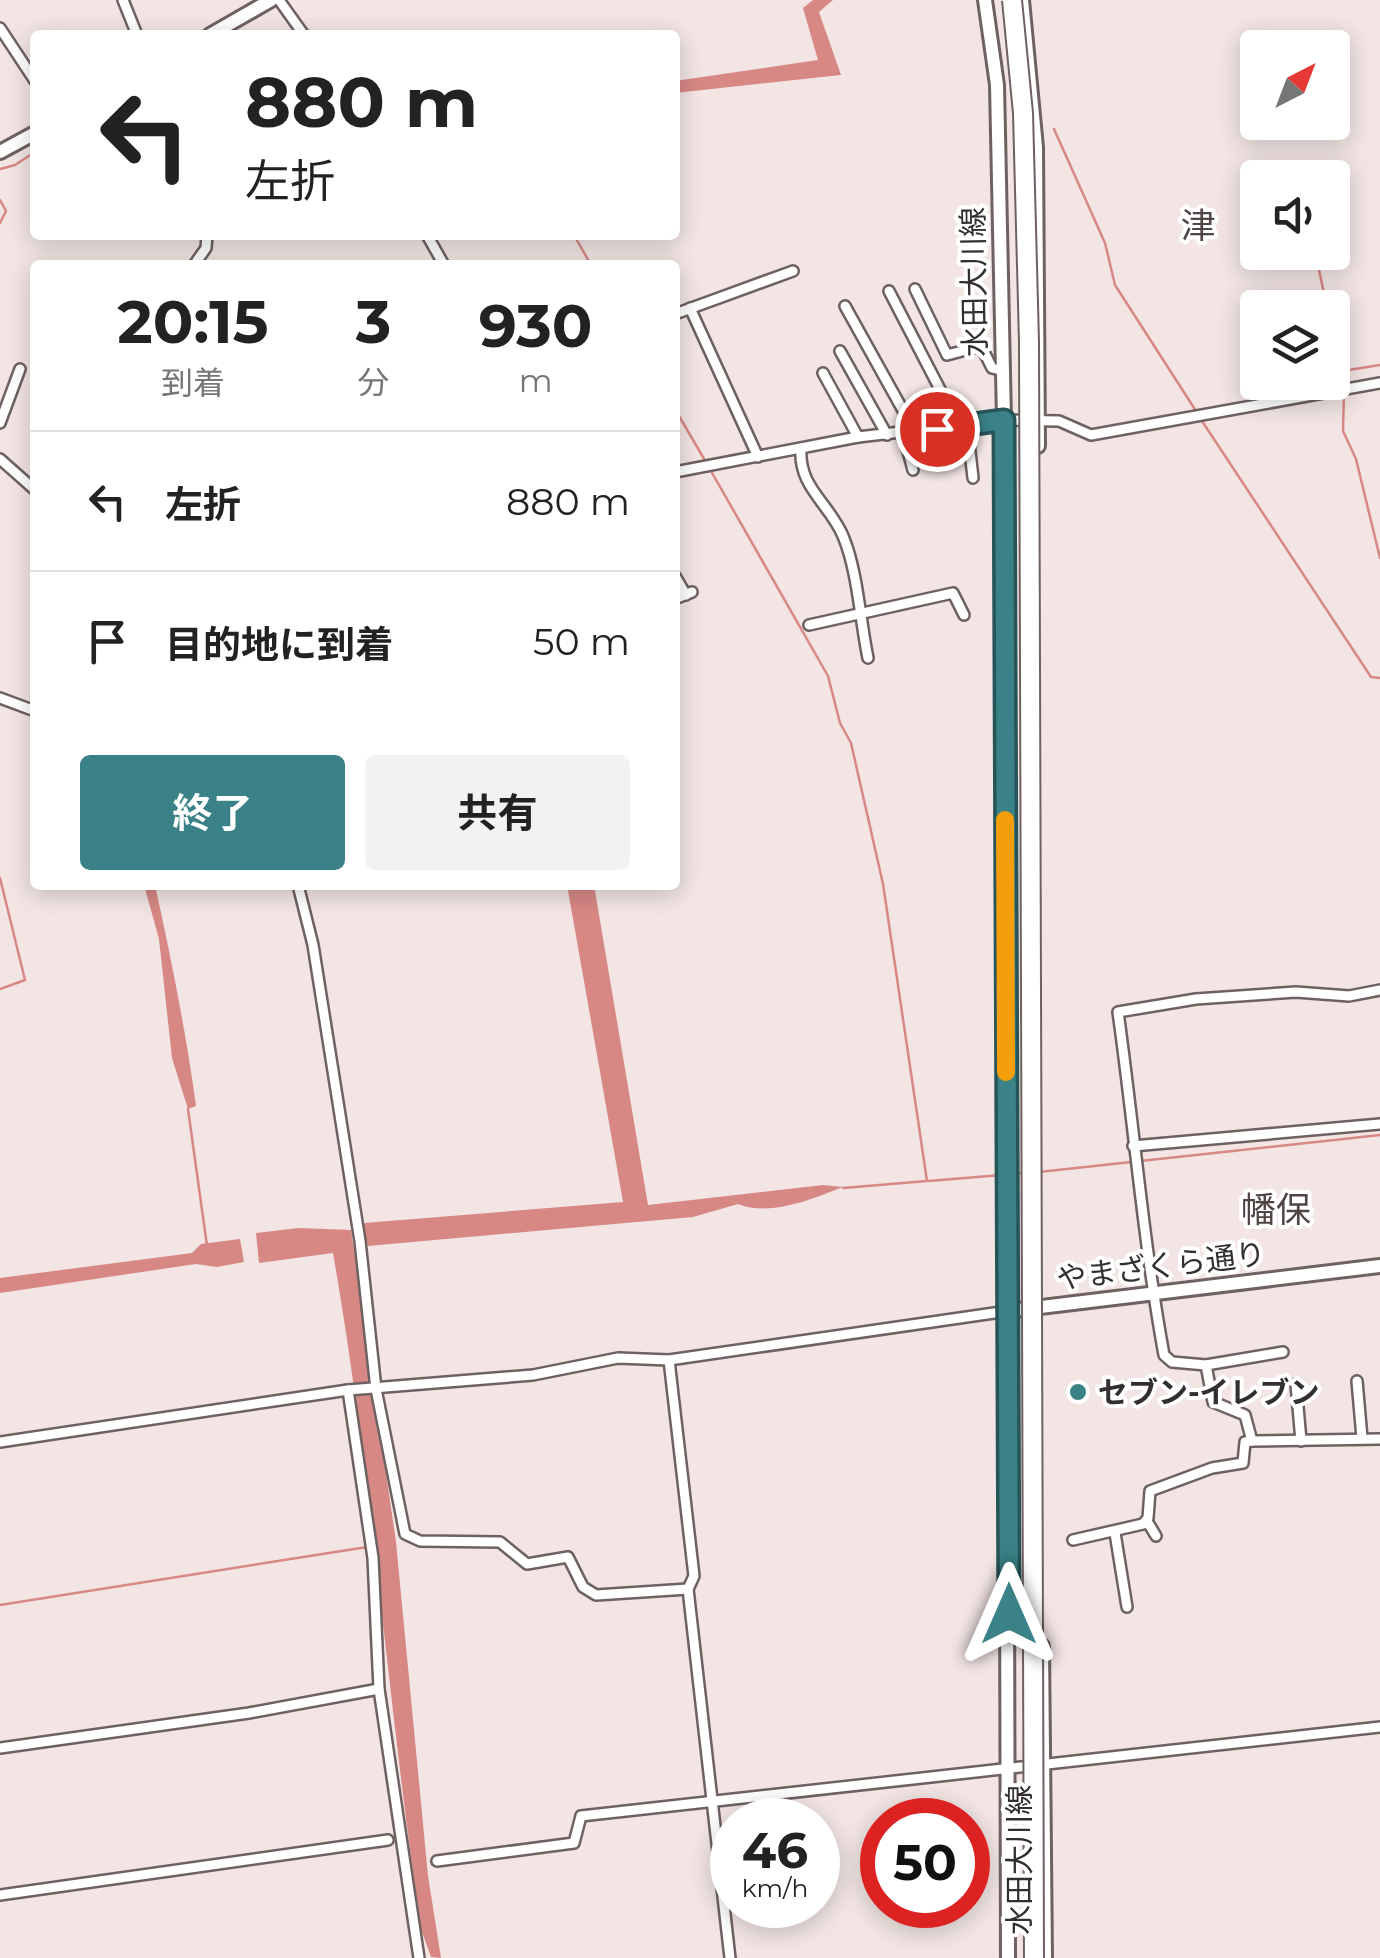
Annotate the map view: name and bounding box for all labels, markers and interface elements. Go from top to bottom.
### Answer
north arrow [1240,30,1350,140]
map controls [1240,30,1350,400]
text: 880 m [245,59,478,145]
icon: left [80,70,210,200]
text: 左折 [245,153,335,208]
button: sound [1240,160,1350,270]
district label: 津 [1180,204,1216,247]
street label: 水田大川線 [954,207,994,357]
text: 20:15 [117,285,268,358]
text: 3 [356,285,391,358]
text: 930 [479,289,593,362]
button: layers [1240,290,1350,400]
text: m [519,361,553,400]
text: 到着 [161,363,225,402]
text: 分 [358,363,390,402]
pin [895,387,980,472]
icon: arrive [910,402,965,457]
icon: left [80,474,135,529]
text: 880 m [506,478,630,525]
text: 左折 [165,481,241,528]
icon: arrive [80,614,135,669]
text: 50 m [533,618,630,665]
text: 目的地に到着 [165,621,393,668]
button: 終了 [80,755,345,870]
button: 共有 [365,755,630,870]
district label: 幡保 [1241,1188,1311,1231]
street label: やまざくら通り [1055,1235,1267,1297]
place label: セブン-イレブン [1098,1374,1320,1411]
marker: セブン-イレブン [1067,1381,1089,1403]
position arrow [957,1562,1061,1666]
street label: 水田大川線 [1001,1785,1038,1935]
speed limit sign: 50 [860,1798,990,1928]
text: 46 [742,1820,808,1881]
text: km/h [742,1873,808,1903]

